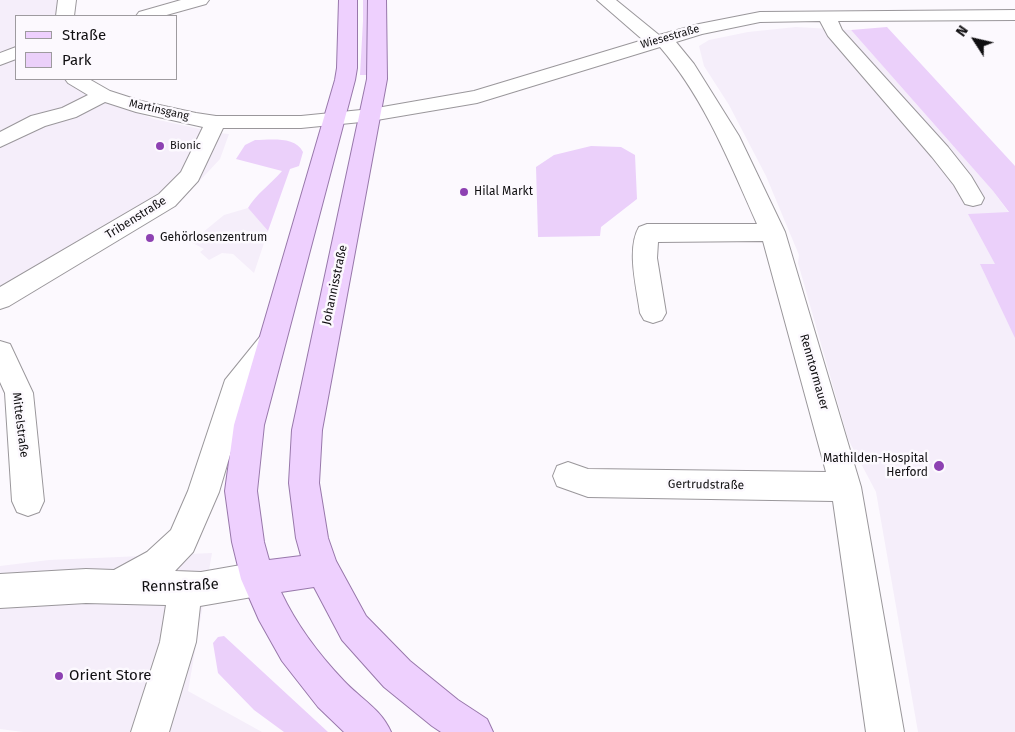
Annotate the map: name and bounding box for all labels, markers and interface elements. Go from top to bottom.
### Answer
legend [15,15,178,80]
north arrow [950,15,1000,65]
street label: Wiesestraße [639,22,701,52]
text: N [953,22,972,40]
text: Straße [62,26,106,44]
text: Park [62,51,92,69]
street label: Martinsgang [128,97,190,123]
place label: Bionic [170,139,201,153]
marker: Bionic [154,140,166,152]
place label: Hilal Markt [474,185,533,199]
marker: Hilal Markt [458,186,470,198]
street label: Tribenstraße [103,194,169,242]
place label: Gehörlosenzentrum [160,231,267,245]
marker: Gehörlosenzentrum [144,232,156,244]
street label: Johannisstraße [319,244,351,326]
street label: Renntormauer [796,332,832,412]
street label: Mittelstraße [9,392,31,458]
place label: Mathilden-Hospital Herford [823,452,928,480]
marker: Mathilden-Hospital Herford [932,459,946,473]
street label: Gertrudstraße [668,477,744,493]
street label: Rennstraße [141,576,219,596]
place label: Orient Store [69,667,151,685]
marker: Orient Store [53,670,65,682]

